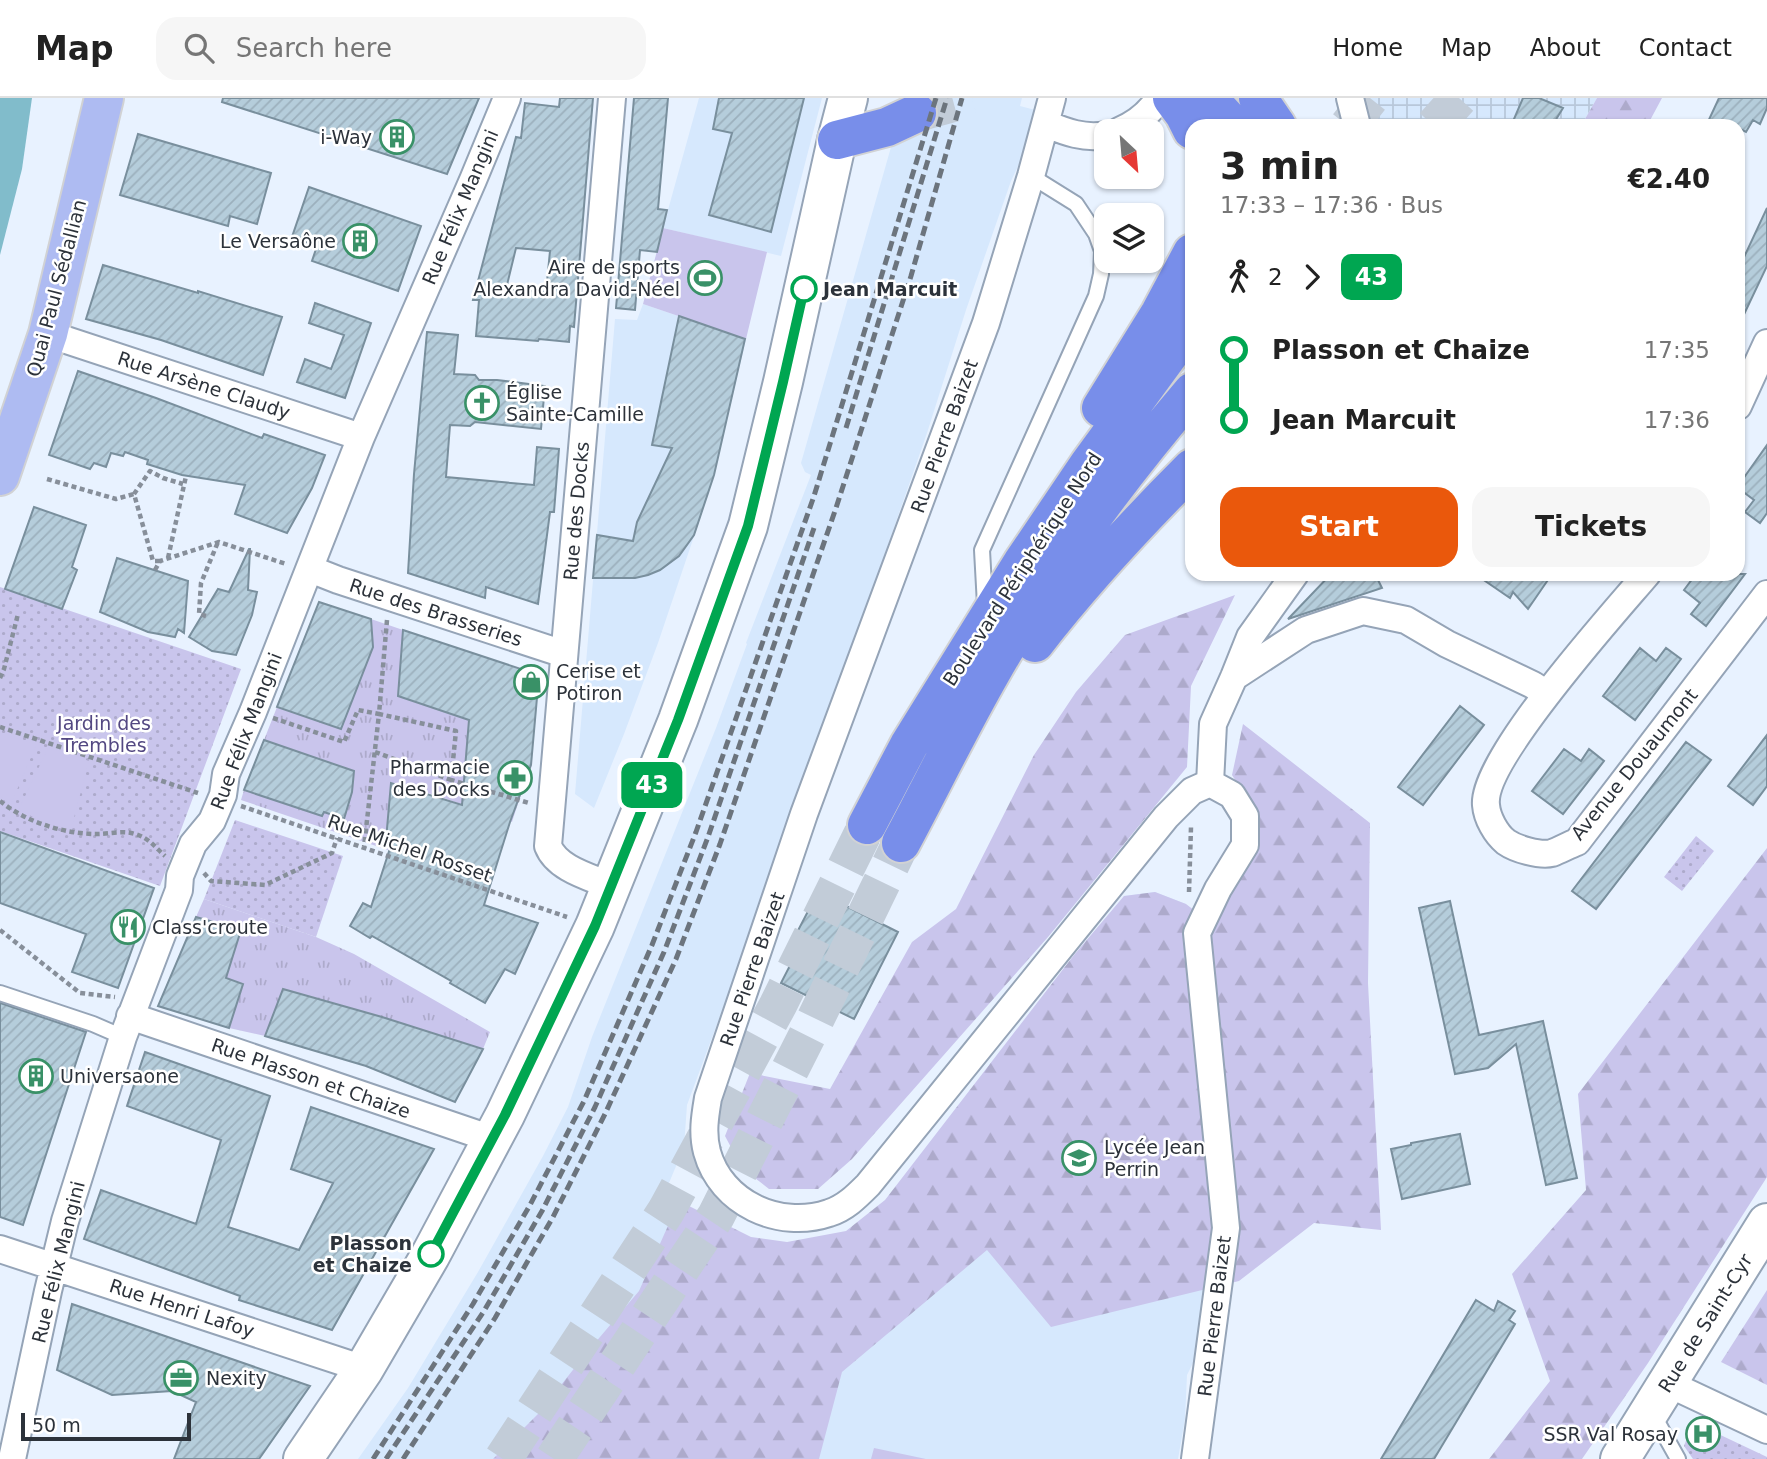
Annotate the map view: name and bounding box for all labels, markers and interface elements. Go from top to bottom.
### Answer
search box [156,17,646,80]
text: Map [35,29,114,68]
icon: search [180,29,218,67]
text: Search here [236,33,392,63]
text: Home [1332,34,1403,62]
text: Map [1441,34,1492,62]
text: About [1530,34,1601,62]
text: Contact [1639,34,1732,62]
building icon: i-Way [378,118,416,156]
north arrow [1094,119,1164,189]
map controls [1094,119,1164,273]
place label: i-Way [320,126,372,148]
street label: Rue Félix Mangini [417,126,503,288]
text: 3 min [1220,144,1339,188]
text: €2.40 [1628,164,1710,194]
text: 17:33 – 17:36 · Bus [1220,192,1443,218]
street label: Quai Paul Sédallian [22,197,90,379]
button: layers [1094,203,1164,273]
building icon: Le Versaône [341,222,379,260]
place label: Le Versaône [220,230,336,252]
place label: Aire de sports Alexandra David-Néel [473,256,680,300]
icon: walk [1220,258,1258,296]
icon: forward [1293,258,1331,296]
sports icon: Aire de sports Alexandra David-Néel [686,259,724,297]
text: 43 [1355,263,1388,291]
text: 2 [1268,264,1283,290]
marker: Jean Marcuit [791,276,817,302]
place label: Jean Marcuit [821,278,957,300]
text: Plasson et Chaize [1272,335,1530,365]
text: 17:35 [1644,337,1710,363]
street label: Rue Arsène Claudy [115,347,293,423]
street label: Rue Pierre Baizet [906,356,982,516]
place label: Église Sainte-Camille [506,381,644,425]
church icon: Église Sainte-Camille [463,384,501,422]
text: Jean Marcuit [1272,405,1456,435]
text: 17:36 [1644,407,1710,433]
street label: Rue des Docks [559,441,593,581]
street label: Boulevard Périphérique Nord [938,448,1106,690]
button: Start [1220,487,1458,567]
button: Tickets [1472,487,1710,567]
street label: Rue des Brasseries [347,574,525,650]
street label: Rue Félix Mangini [206,649,286,813]
place label: Cerise et Potiron [556,660,641,704]
shop icon: Cerise et Potiron [512,663,550,701]
street label: Avenue Douaumont [1566,684,1702,844]
park label: Jardin des Trembles [56,712,151,756]
place label: Pharmacie des Docks [390,756,490,800]
pharmacy icon: Pharmacie des Docks [496,759,534,797]
line badge: 43 [620,762,684,808]
text: 43 [635,771,669,799]
street label: Rue Michel Rosset [325,810,495,886]
street label: Rue Pierre Baizet [715,889,789,1049]
restaurant icon: Class'croute [109,908,147,946]
place label: Class'croute [152,916,268,938]
street label: Rue Plasson et Chaize [209,1034,413,1122]
building icon: Universaone [17,1057,55,1095]
place label: Universaone [60,1065,179,1087]
place label: Lycée Jean Perrin [1104,1136,1205,1180]
school or university icon: Lycée Jean Perrin [1060,1139,1098,1177]
street label: Rue Félix Mangini [27,1179,89,1345]
place label: Plasson et Chaize [313,1232,412,1276]
street label: Rue Pierre Baizet [1193,1234,1235,1398]
marker: Plasson et Chaize [418,1241,444,1267]
street label: Rue de Saint-Cyr [1653,1249,1757,1396]
street label: Rue Henri Lafoy [107,1274,257,1342]
office icon: Nexity [162,1359,200,1397]
place label: Nexity [206,1367,267,1389]
scale bar [21,1410,191,1442]
text: 50 m [32,1414,81,1436]
hospital icon: SSR Val Rosay [1684,1415,1722,1453]
place label: SSR Val Rosay [1543,1423,1678,1445]

